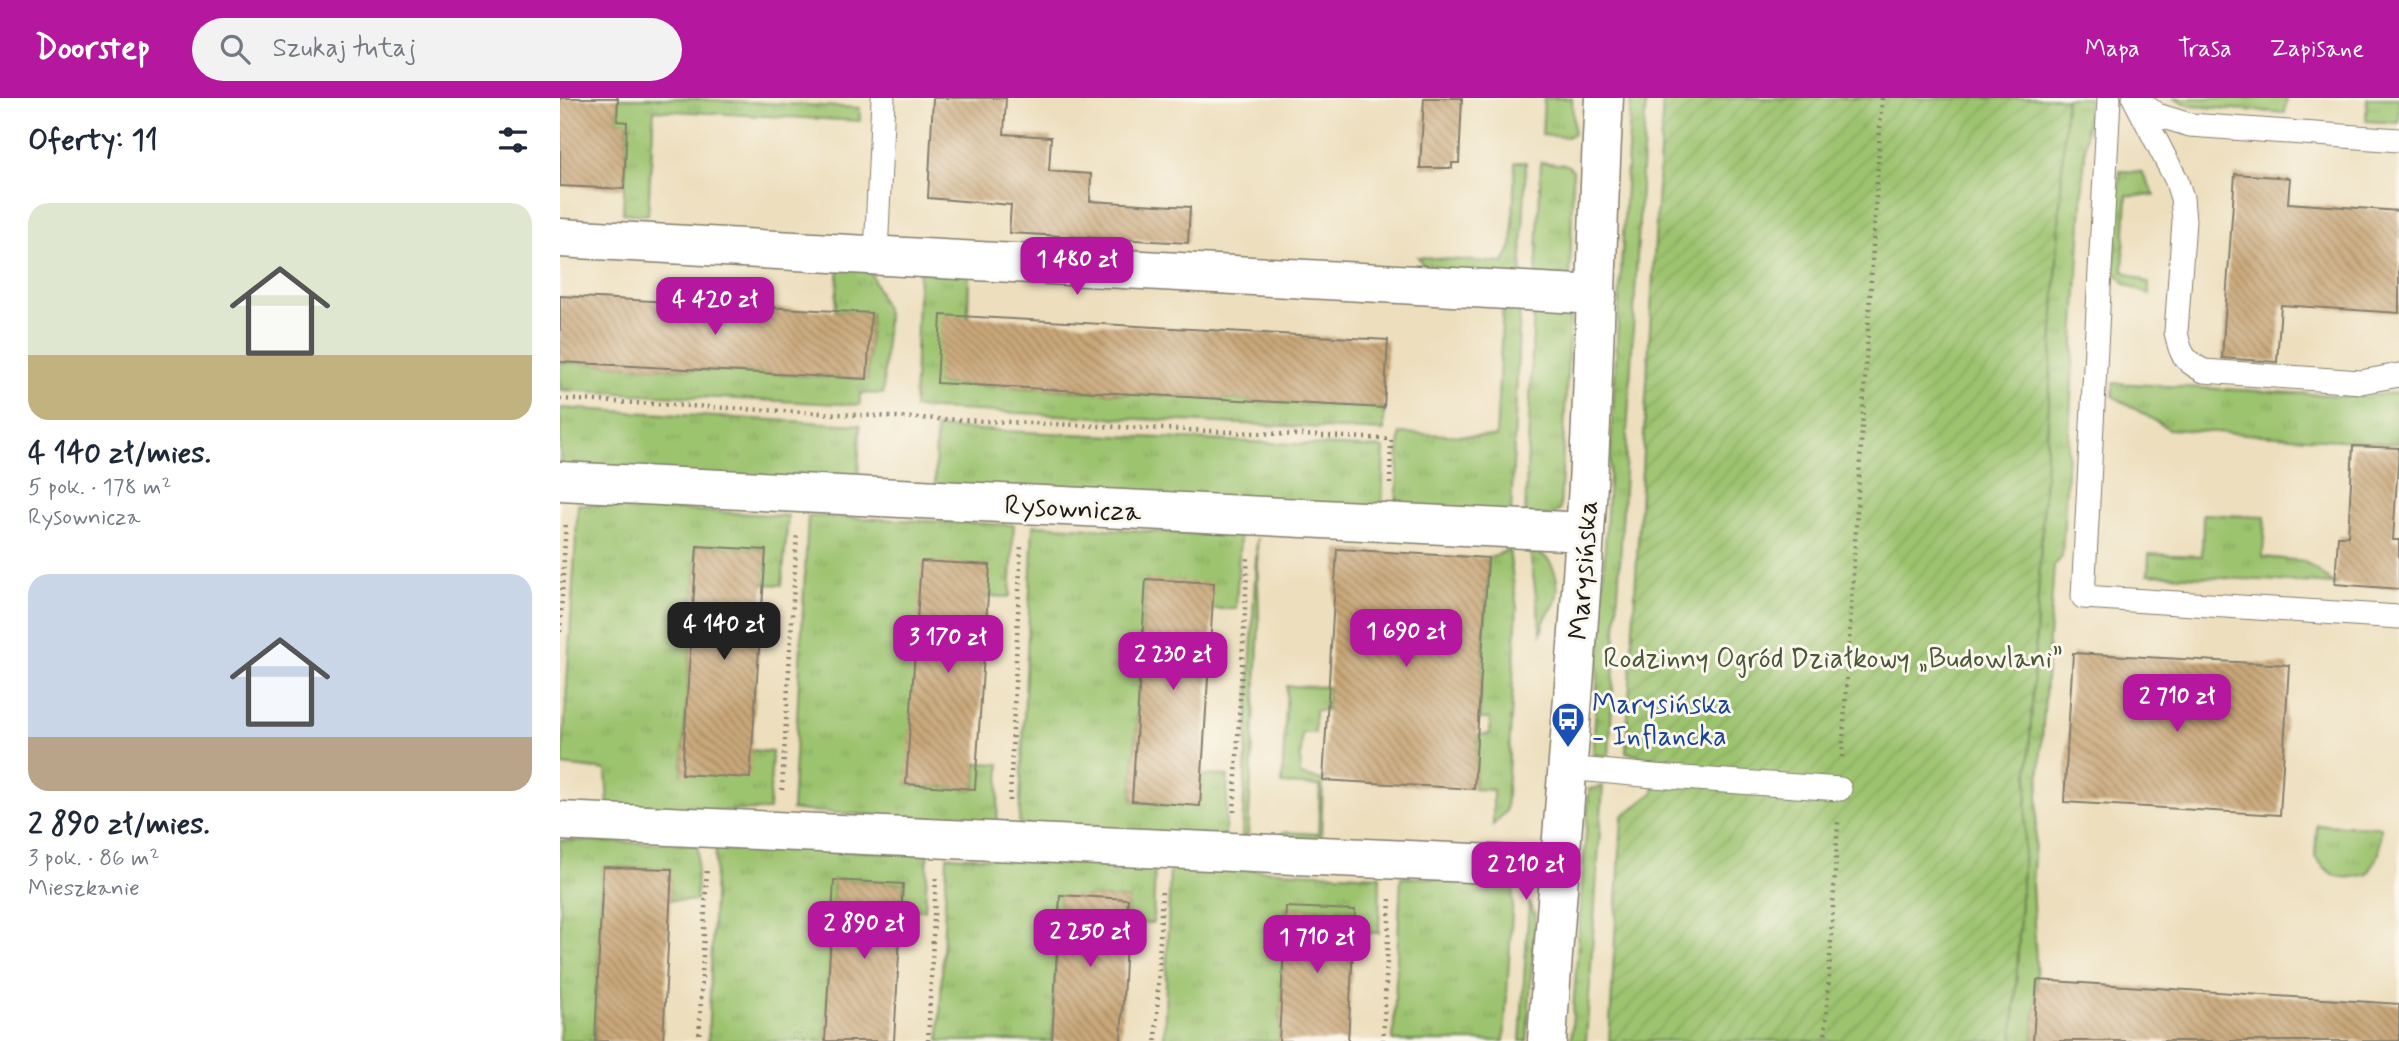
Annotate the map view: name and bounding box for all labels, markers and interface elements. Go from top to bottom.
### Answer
search box [192,18,682,81]
text: Doorstep [35,27,150,71]
icon: search [216,30,254,68]
text: Szukaj tutaj [272,32,416,66]
text: Mapa [2085,34,2140,65]
text: Trasa [2178,34,2232,65]
text: Zapisane [2270,34,2364,65]
text: Oferty: 11 [28,121,158,160]
icon: filters [494,121,532,159]
pin: 1 480 zł [1005,238,1149,297]
text: 1 480 zł [1036,245,1118,275]
icon: home [217,248,343,374]
pin: 4 420 zł [643,278,787,337]
text: 4 420 zł [672,285,758,315]
text: 4 140 zł/mies. [28,434,211,473]
text: 5 pok. · 178 m² [28,473,172,503]
street label: Rysownicza [1004,487,1142,532]
street label: Marysińska [1561,499,1608,641]
text: Rysownicza [28,503,140,533]
pin: 4 140 zł [652,602,796,662]
text: 4 140 zł [683,610,765,640]
pin: 1 690 zł [1334,610,1478,669]
pin: 3 170 zł [876,616,1020,675]
text: 1 690 zł [1366,617,1446,647]
icon: home [217,619,343,745]
text: 3 170 zł [909,623,987,653]
pin: 2 230 zł [1101,632,1245,692]
text: 2 230 zł [1134,640,1212,670]
park label: Rodzinny Ogród Działkowy „Budowlani” [1603,641,2063,678]
pin: 2 710 zł [2105,674,2249,734]
text: 2 710 zł [2139,682,2215,712]
place label: Marysińska - Inflancka [1592,687,1732,756]
bus stop icon: Marysińska - Inflancka [1549,700,1587,749]
text: 2 890 zł/mies. [28,805,210,844]
pin: 2 210 zł [1454,842,1598,902]
text: 3 pok. · 86 m² [28,844,160,874]
text: 2 210 zł [1488,850,1564,880]
text: Mieszkanie [28,874,140,904]
pin: 2 890 zł [792,902,936,961]
text: 2 890 zł [824,909,904,939]
pin: 2 250 zł [1018,910,1162,969]
pin: 1 710 zł [1245,916,1389,975]
text: 2 250 zł [1050,917,1130,947]
text: 1 710 zł [1279,923,1355,953]

